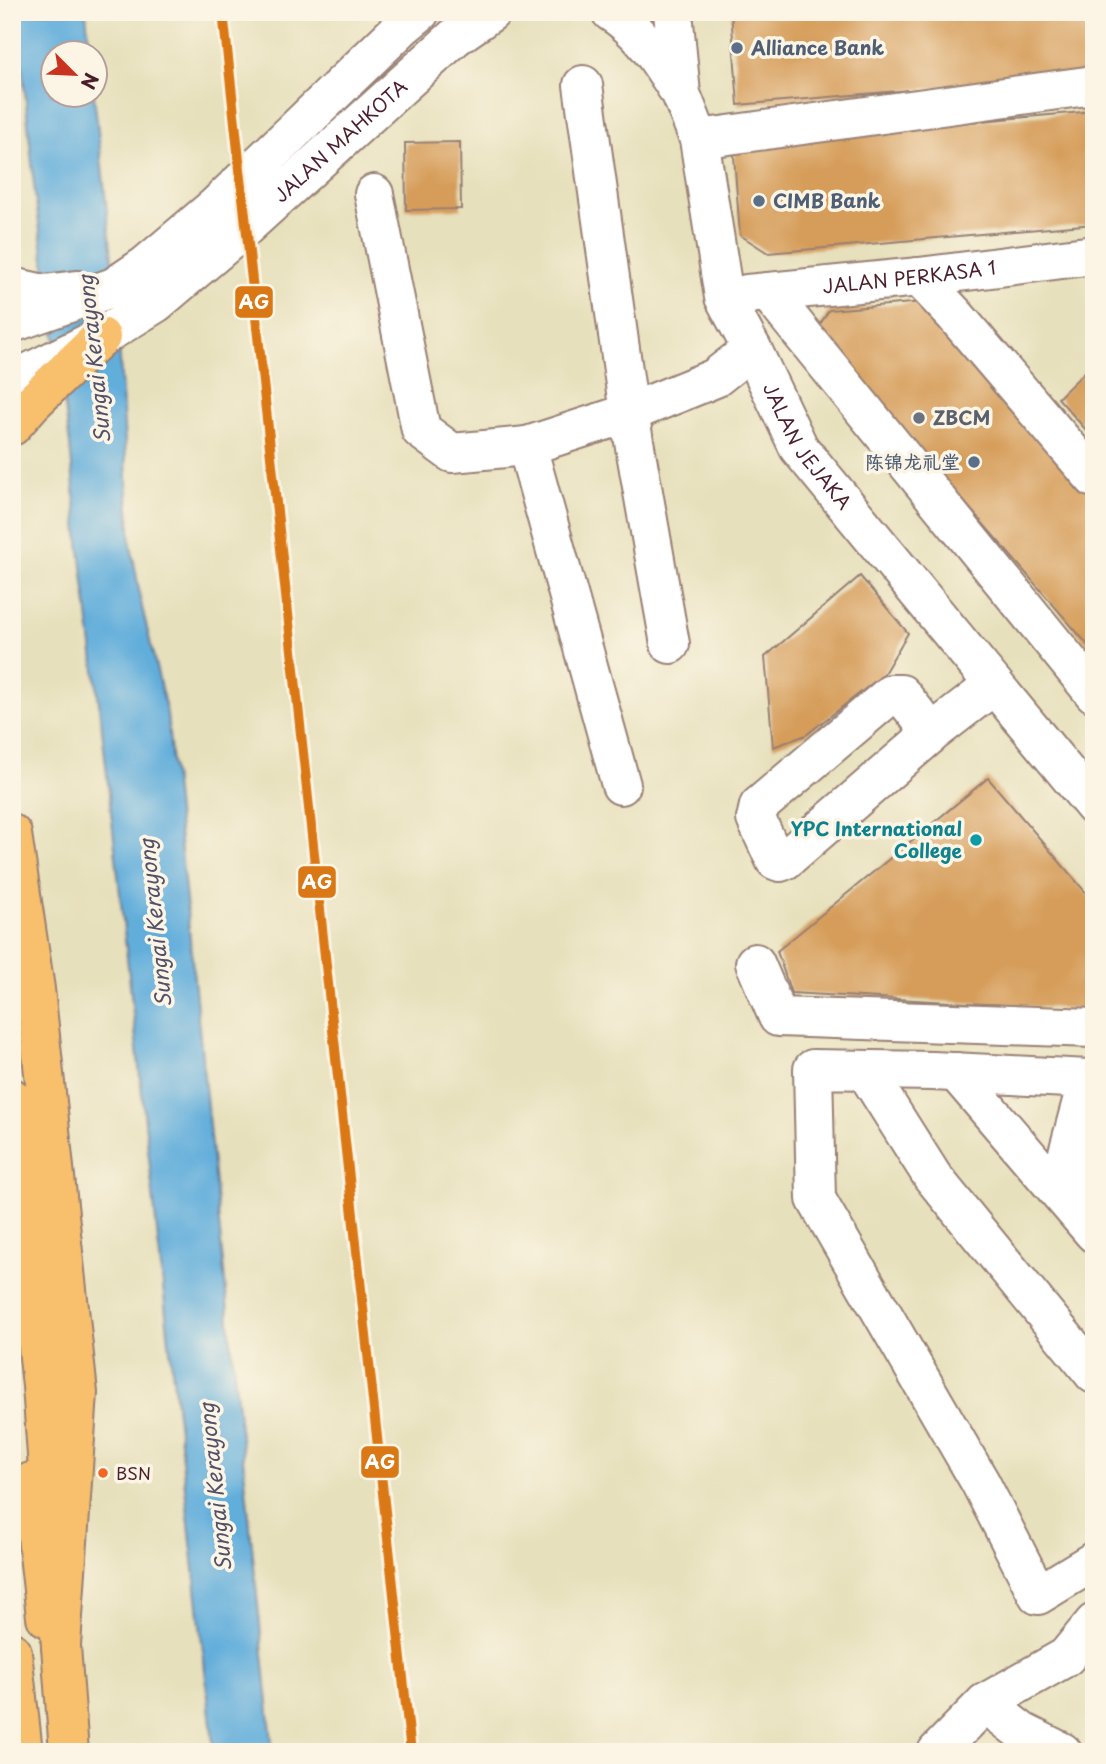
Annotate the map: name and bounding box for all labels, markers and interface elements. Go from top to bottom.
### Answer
place label: Alliance Bank [750,33,885,61]
north arrow [38,38,108,108]
marker: Alliance Bank [729,40,745,56]
text: N [75,69,106,94]
street label: JALAN MAHKOTA [267,72,413,208]
place label: CIMB Bank [773,186,881,214]
marker: CIMB Bank [751,193,767,209]
street label: JALAN PERKASA 1 [821,252,997,299]
water label: Sungai Kerayong [68,272,118,445]
line badge: AG [234,285,274,319]
text: AG [239,287,269,315]
street label: JALAN JEJAKA [757,378,859,515]
place label: ZBCM [933,403,990,431]
marker: ZBCM [911,410,927,426]
place label: 陈锦龙礼堂 [865,447,960,475]
marker: 陈锦龙礼堂 [966,454,982,470]
place label: YPC International College [791,814,962,864]
marker: YPC International College [968,832,984,848]
water label: Sungai Kerayong [129,836,179,1009]
line badge: AG [297,865,337,899]
text: AG [302,867,332,895]
water label: Sungai Kerayong [189,1400,239,1573]
line badge: AG [360,1445,400,1479]
text: AG [365,1447,395,1475]
place label: BSN [116,1460,151,1486]
marker: BSN [96,1466,110,1480]

